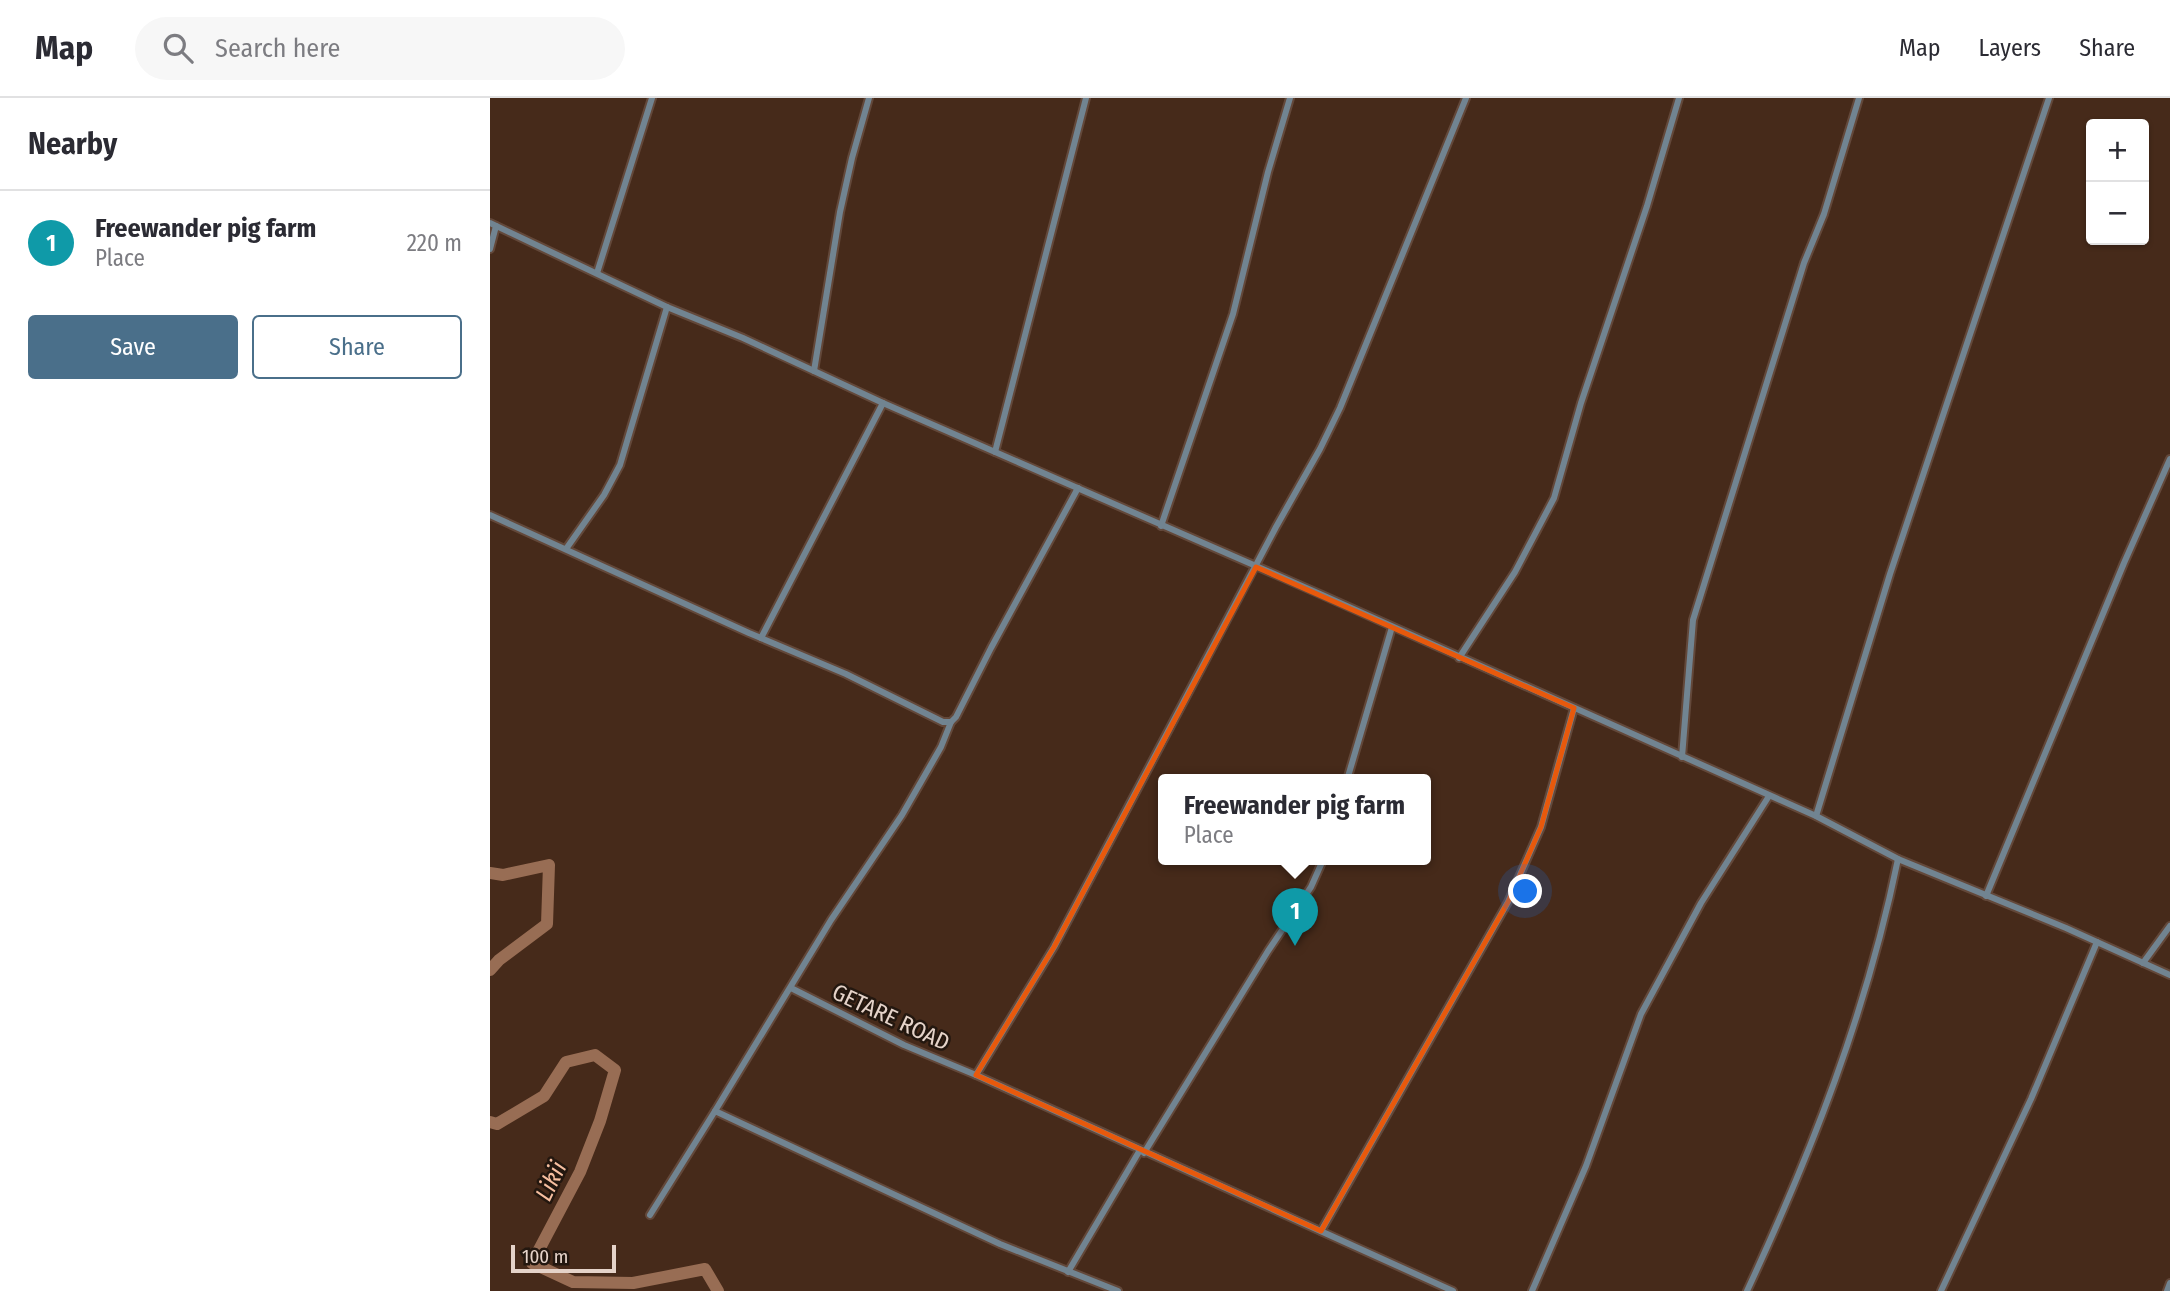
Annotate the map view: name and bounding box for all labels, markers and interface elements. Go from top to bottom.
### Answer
search box [135,17,625,80]
text: Map [35,28,93,68]
icon: search [159,29,197,67]
text: Search here [215,33,340,64]
text: Map [1899,34,1941,62]
text: Layers [1979,34,2041,62]
text: Share [2079,34,2135,62]
map controls [2086,119,2149,245]
button: + [2086,119,2149,182]
text: Nearby [28,126,117,162]
button: − [2086,182,2149,245]
text: Freewander pig farm [95,213,316,244]
text: 1 [46,229,56,257]
text: 220 m [407,229,462,257]
text: Place [95,244,145,272]
button: Save [28,315,238,379]
button: Share [252,315,462,379]
popup [1158,774,1431,865]
text: Freewander pig farm [1184,790,1405,821]
text: Place [1184,821,1234,849]
your location [1508,874,1542,908]
pin: 1 [1272,888,1318,946]
street label: GETARE ROAD [828,978,954,1056]
water label: Likii [530,1157,572,1205]
scale bar [511,1242,616,1274]
text: 100 m [522,1245,568,1268]

